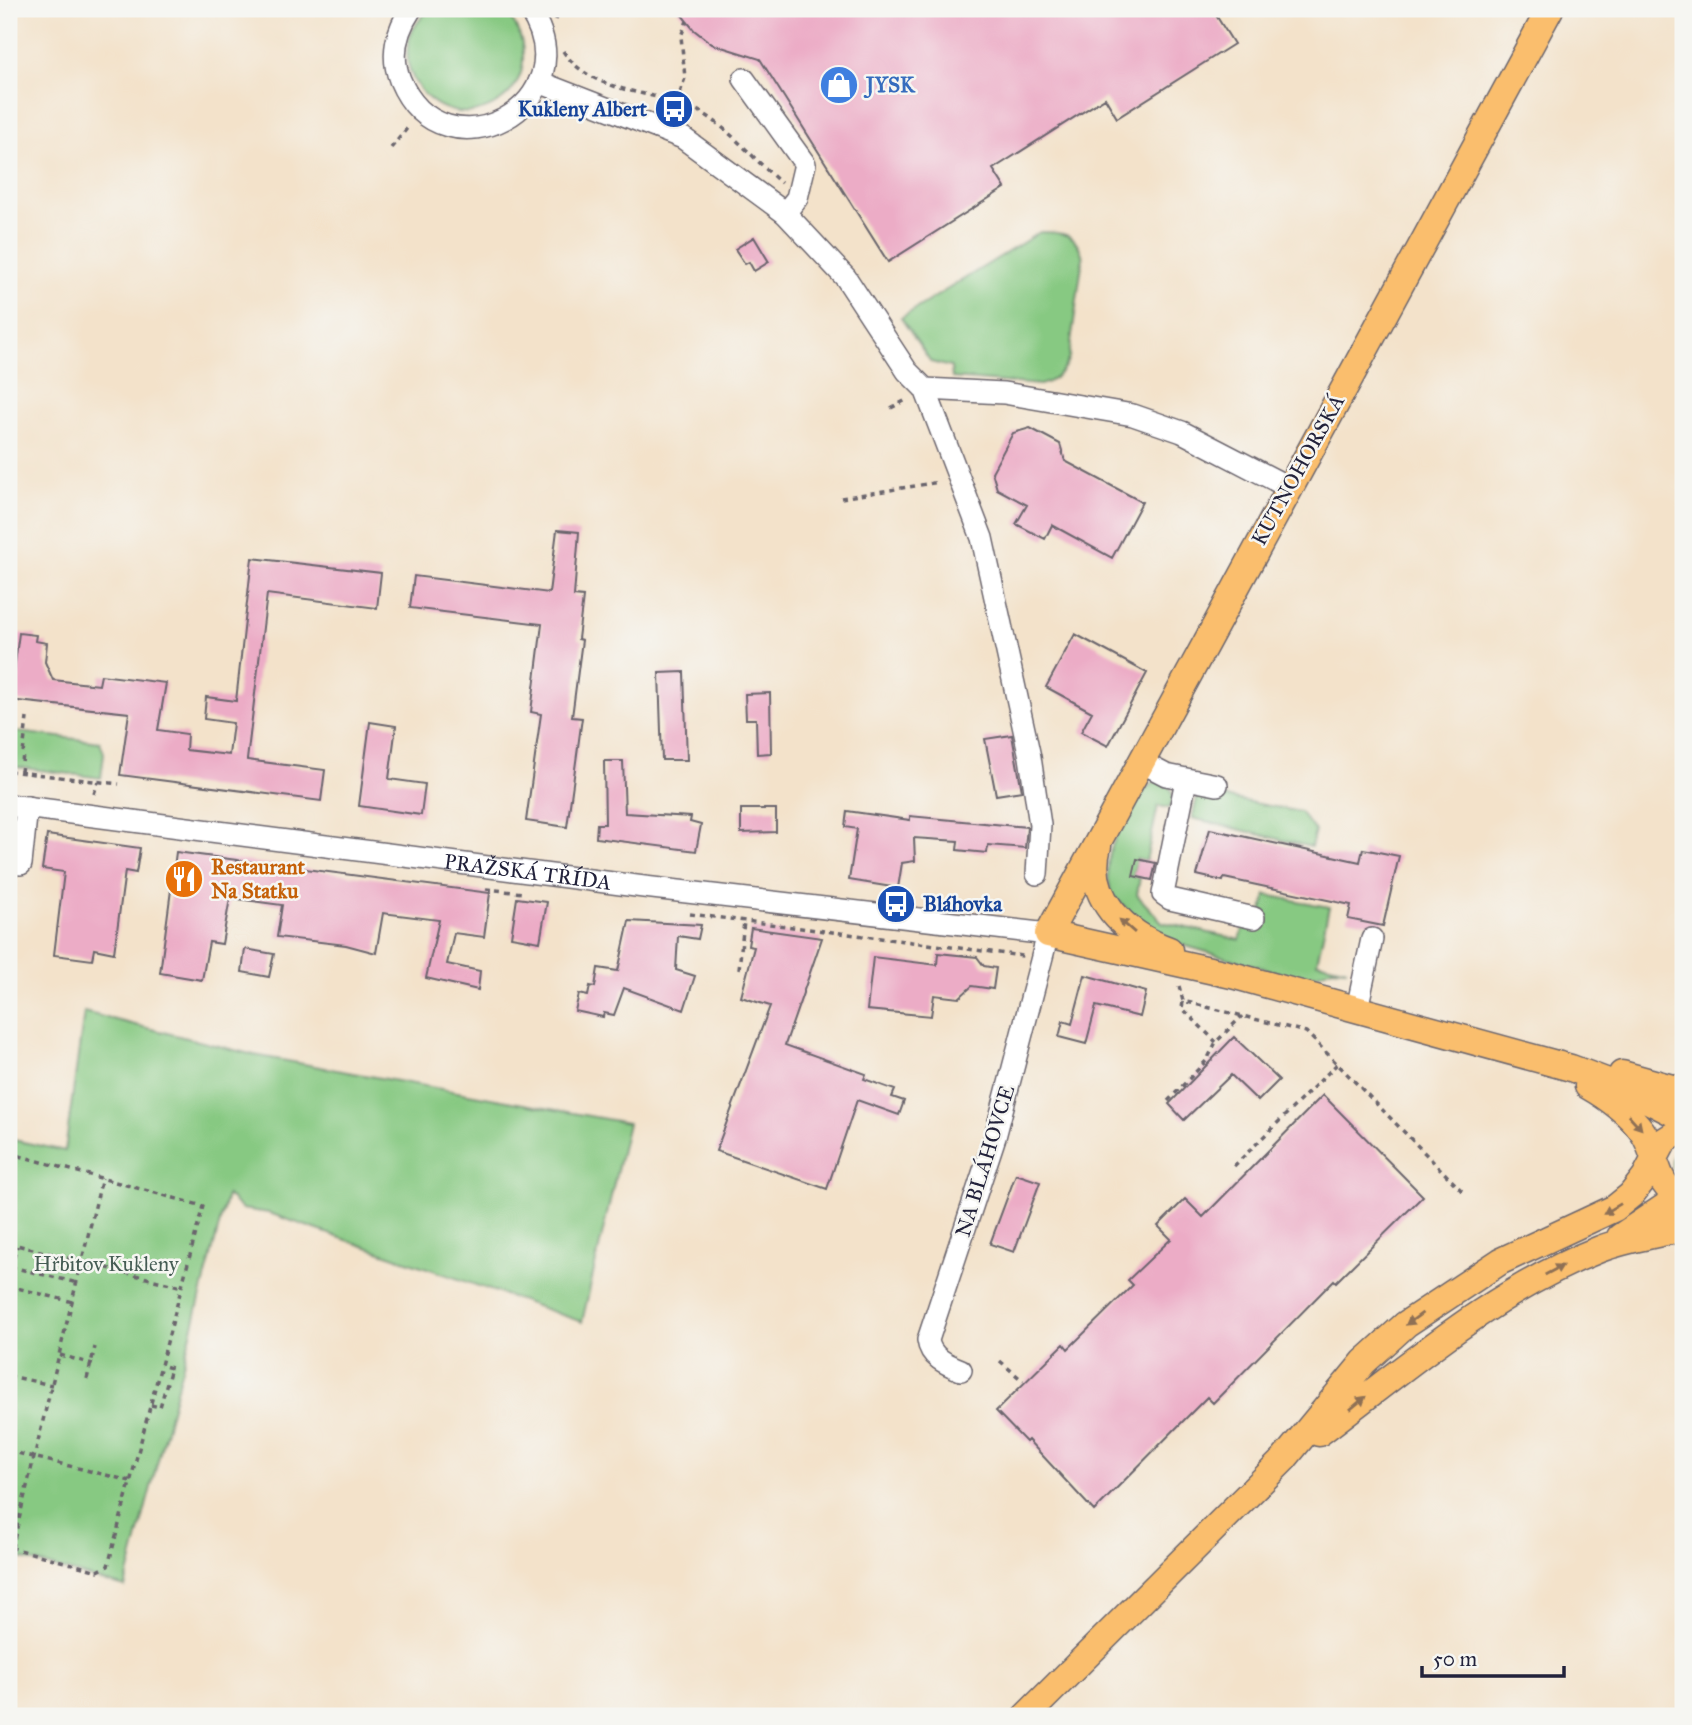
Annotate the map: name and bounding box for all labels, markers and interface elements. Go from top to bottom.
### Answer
shop icon: JYSK [818,64,860,106]
place label: JYSK [863,72,916,99]
bus stop icon: Kukleny Albert [653,88,695,130]
place label: Kukleny Albert [518,96,648,122]
street label: KUTNOHORSKÁ [1246,390,1350,550]
street label: PRAŽSKÁ TŘÍDA [443,848,613,896]
place label: Restaurant Na Statku [211,854,306,904]
restaurant icon: Restaurant Na Statku [163,858,205,900]
bus stop icon: Bláhovka [875,883,917,925]
place label: Bláhovka [923,891,1003,917]
one-way arrow [1118,919,1135,934]
street label: NA BLÁHOVCE [950,1082,1020,1240]
one-way arrow [1627,1114,1642,1131]
one-way arrow [1602,1202,1621,1215]
park label: Hřbitov Kukleny [33,1251,180,1277]
one-way arrow [1544,1264,1564,1275]
one-way arrow [1405,1312,1423,1326]
one-way arrow [1349,1396,1366,1411]
scale bar [1422,1634,1564,1678]
text: 50 m [1433,1646,1478,1672]

